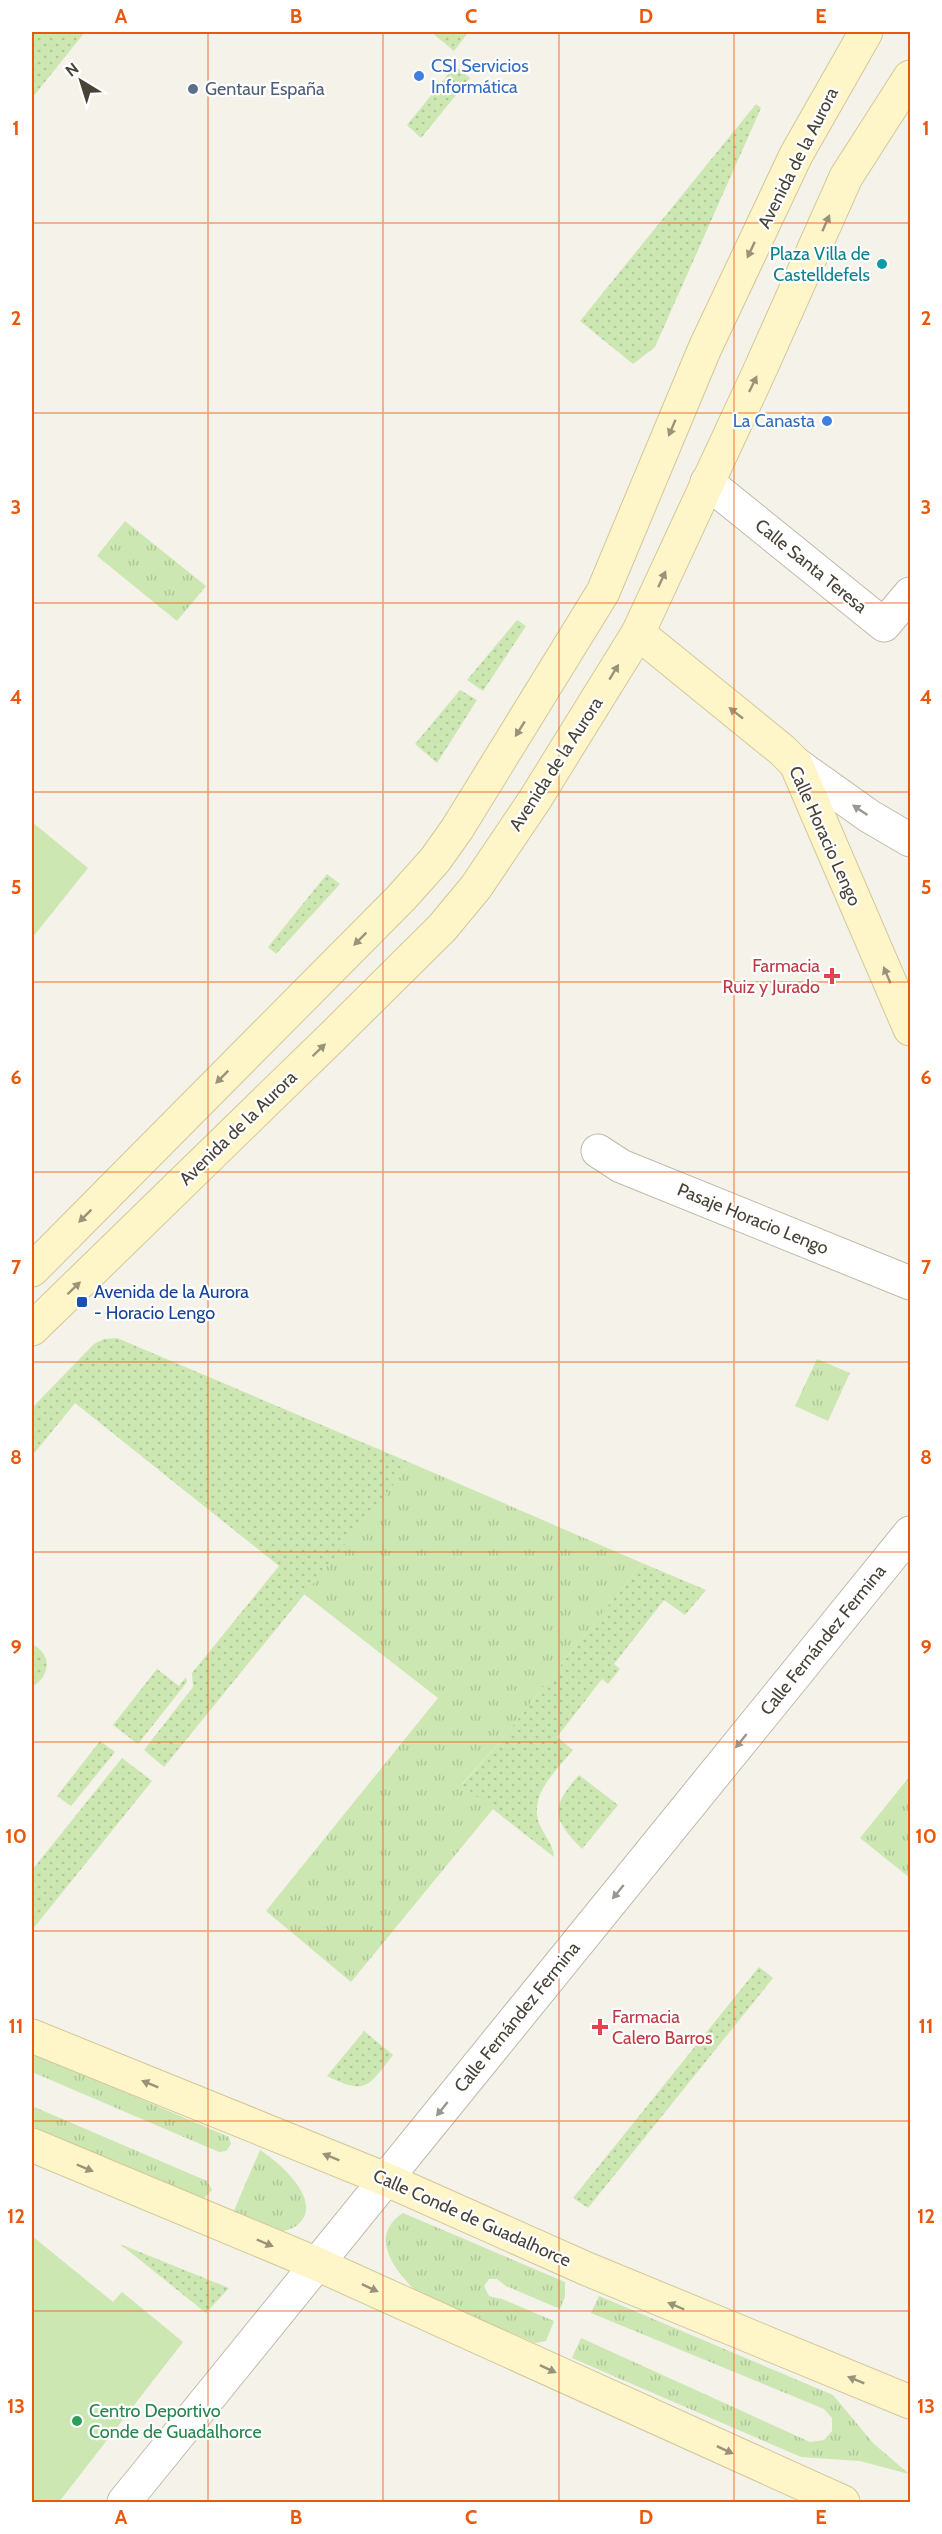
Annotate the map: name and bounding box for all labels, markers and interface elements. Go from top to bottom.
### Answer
text: A [115,4,128,28]
text: B [290,4,302,28]
text: C [465,4,477,28]
text: D [639,4,653,28]
text: E [815,4,827,28]
north arrow [51,51,111,111]
place label: CSI Servicios Informática [431,55,529,98]
text: N [62,59,82,81]
marker: CSI Servicios Informática [412,69,426,83]
place label: Gentaur España [205,78,325,100]
marker: Gentaur España [186,82,200,96]
street label: Avenida de la Aurora [753,84,843,232]
text: 1 [12,116,20,140]
text: 1 [922,116,930,140]
one-way arrow [821,214,830,231]
one-way arrow [747,242,756,259]
place label: Plaza Villa de Castelldefels [770,243,870,286]
marker: Plaza Villa de Castelldefels [875,257,889,271]
text: 2 [11,306,21,330]
text: 2 [921,306,931,330]
one-way arrow [749,375,758,392]
place label: La Canasta [733,410,815,432]
marker: La Canasta [820,414,834,428]
one-way arrow [667,420,677,438]
text: 3 [11,495,21,519]
text: 3 [921,495,931,519]
street label: Calle Santa Teresa [751,514,872,618]
one-way arrow [657,570,667,588]
one-way arrow [609,663,619,680]
text: 4 [10,685,22,709]
text: 4 [920,685,932,709]
street label: Avenida de la Aurora [505,693,608,835]
one-way arrow [728,707,744,720]
one-way arrow [515,721,526,737]
street label: Calle Horacio Lengo [784,763,866,909]
one-way arrow [853,804,869,816]
text: 5 [11,875,21,899]
text: 5 [921,875,931,899]
one-way arrow [353,932,367,946]
place label: Farmacia Ruiz y Jurado [723,955,820,998]
one-way arrow [882,965,892,983]
marker: Farmacia Ruiz y Jurado [825,969,839,983]
one-way arrow [311,1043,326,1057]
text: 6 [10,1065,22,1089]
text: 6 [920,1065,932,1089]
street label: Avenida de la Aurora [175,1066,302,1190]
one-way arrow [216,1070,230,1084]
street label: Pasaje Horacio Lengo [674,1179,832,1259]
one-way arrow [77,1209,92,1223]
text: 7 [11,1255,22,1279]
text: 7 [921,1255,932,1279]
place label: Avenida de la Aurora - Horacio Lengo [94,1281,249,1324]
one-way arrow [66,1282,80,1296]
marker: Avenida de la Aurora - Horacio Lengo [75,1295,89,1309]
text: 8 [10,1445,22,1469]
text: 8 [920,1445,932,1469]
street label: Calle Fernández Fermina [756,1560,891,1720]
text: 9 [10,1635,22,1659]
text: 9 [920,1635,932,1659]
one-way arrow [735,1733,748,1748]
text: 10 [5,1824,27,1848]
text: 10 [915,1824,937,1848]
one-way arrow [612,1884,625,1899]
street label: Calle Fernández Fermina [450,1937,585,2097]
place label: Farmacia Calero Barros [612,2006,712,2049]
text: 11 [9,2014,23,2038]
text: 11 [919,2014,933,2038]
marker: Farmacia Calero Barros [593,2020,607,2034]
one-way arrow [140,2079,158,2089]
one-way arrow [436,2101,449,2117]
one-way arrow [321,2152,339,2162]
one-way arrow [77,2163,95,2173]
street label: Calle Conde de Guadalhorce [370,2164,574,2272]
text: 12 [7,2204,25,2228]
text: 12 [917,2204,935,2228]
one-way arrow [257,2238,275,2248]
one-way arrow [362,2284,379,2293]
one-way arrow [667,2301,685,2310]
one-way arrow [539,2364,557,2374]
one-way arrow [847,2375,865,2385]
text: 13 [7,2394,25,2418]
text: 13 [917,2394,935,2418]
place label: Centro Deportivo Conde de Guadalhorce [89,2400,262,2443]
marker: Centro Deportivo Conde de Guadalhorce [70,2414,84,2428]
one-way arrow [716,2445,734,2455]
text: A [115,2505,128,2529]
text: B [290,2505,302,2529]
text: C [465,2505,477,2529]
text: D [639,2505,653,2529]
text: E [815,2505,827,2529]

